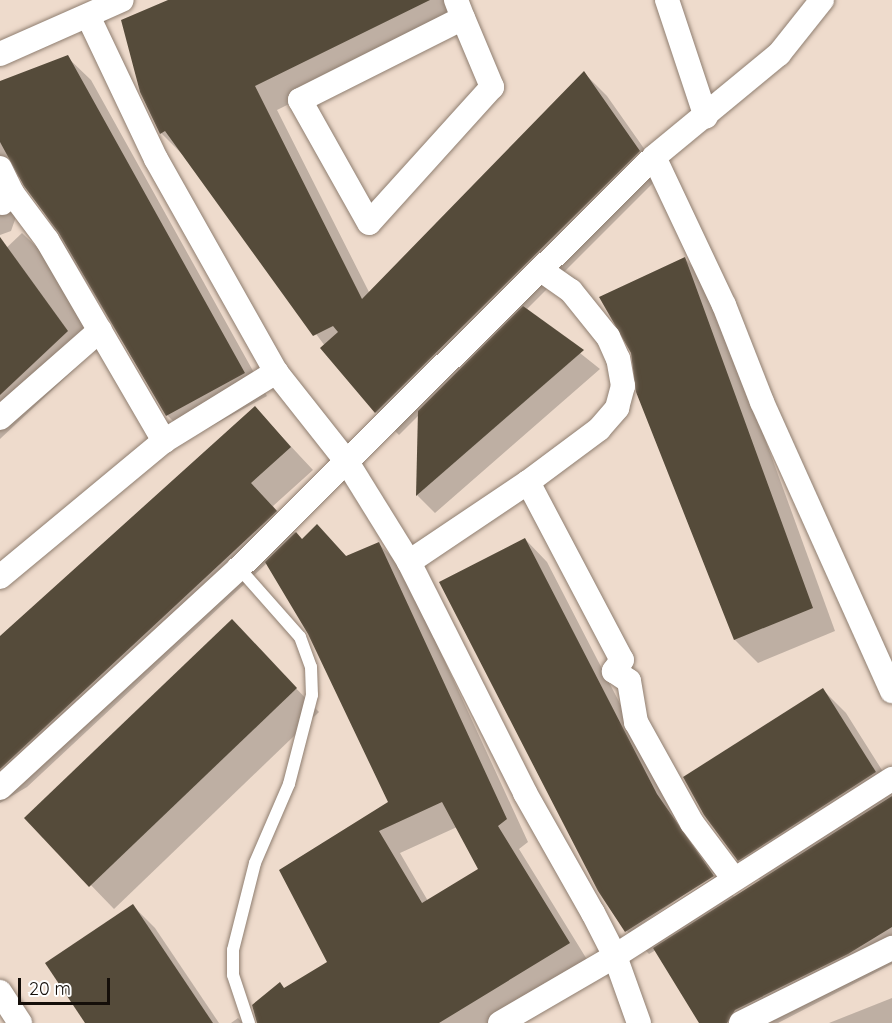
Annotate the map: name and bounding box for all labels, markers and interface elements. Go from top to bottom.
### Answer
scale bar [21,966,112,1004]
text: 20 m [29,977,71,1000]

